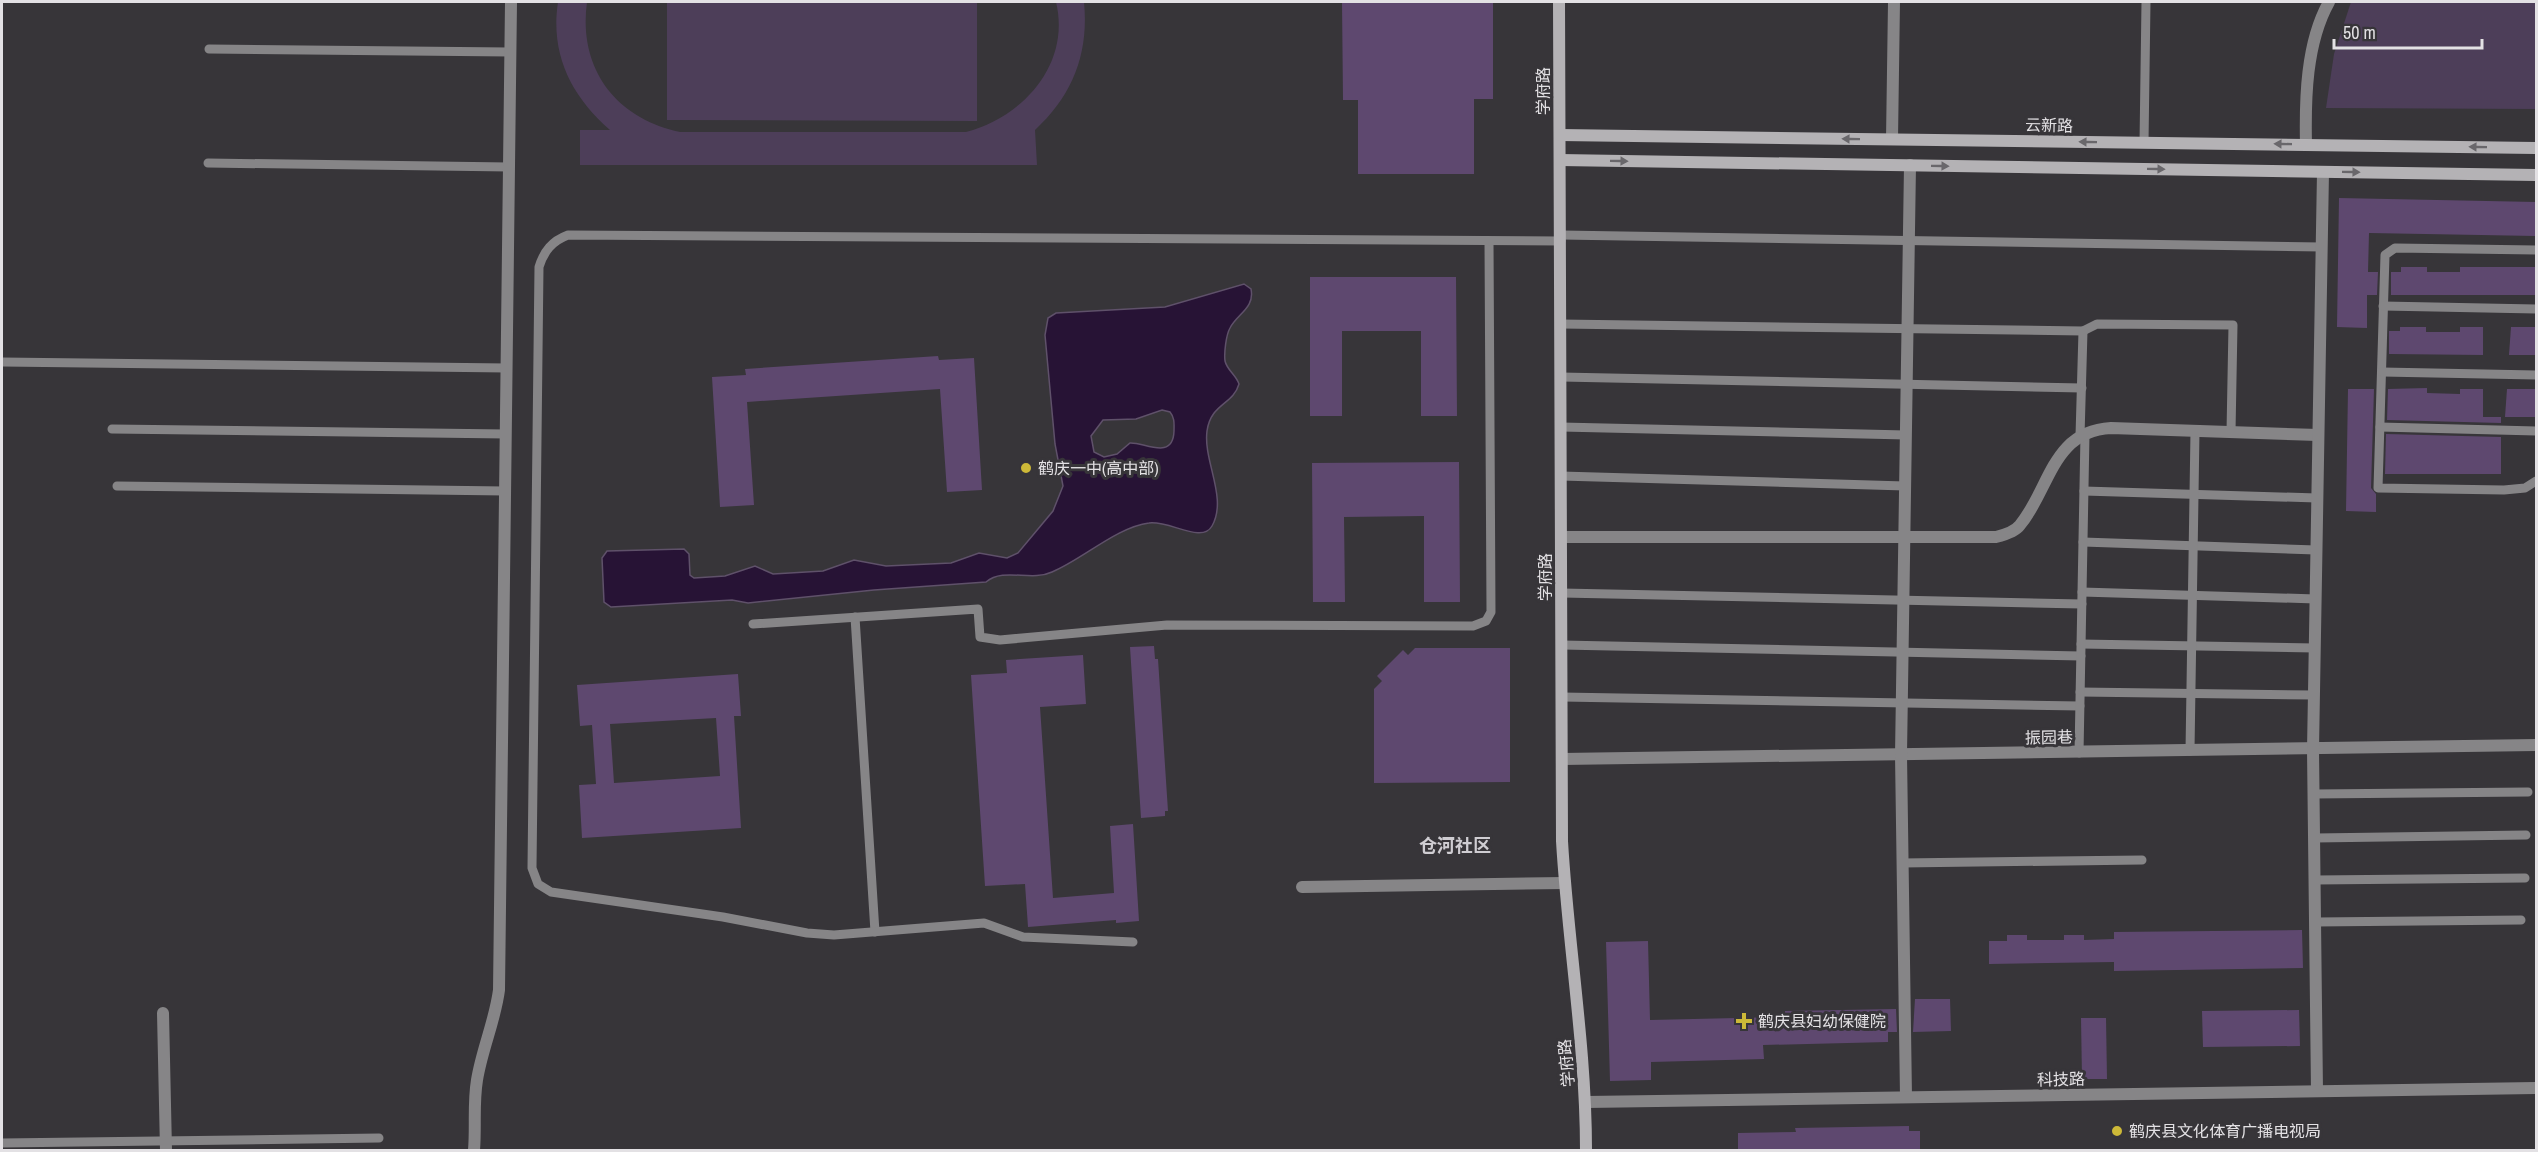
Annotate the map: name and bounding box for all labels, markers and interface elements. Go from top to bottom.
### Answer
scale bar [2334,12,2482,50]
text: 50 m [2343,20,2376,45]
street label: 学府路 [1532,67,1554,115]
street label: 云新路 [2025,114,2073,136]
one-way arrow [1842,134,1861,144]
one-way arrow [2079,137,2098,147]
one-way arrow [2274,140,2293,149]
one-way arrow [2469,142,2488,152]
one-way arrow [1609,156,1628,166]
one-way arrow [1930,161,1949,171]
one-way arrow [2146,164,2165,174]
one-way arrow [2341,167,2360,177]
place label: 鹤庆一中(高中部) [1038,457,1159,479]
marker: 鹤庆一中(高中部) [1019,461,1033,475]
street label: 学府路 [1534,553,1556,601]
street label: 振园巷 [2025,726,2073,748]
district label: 仓河社区 [1419,833,1491,858]
place label: 鹤庆县妇幼保健院 [1758,1010,1886,1032]
marker: 鹤庆县妇幼保健院 [1735,1012,1753,1030]
street label: 学府路 [1553,1038,1579,1088]
street label: 科技路 [2037,1068,2085,1090]
place label: 鹤庆县文化体育广播电视局 [2129,1120,2321,1142]
marker: 鹤庆县文化体育广播电视局 [2110,1124,2124,1138]

